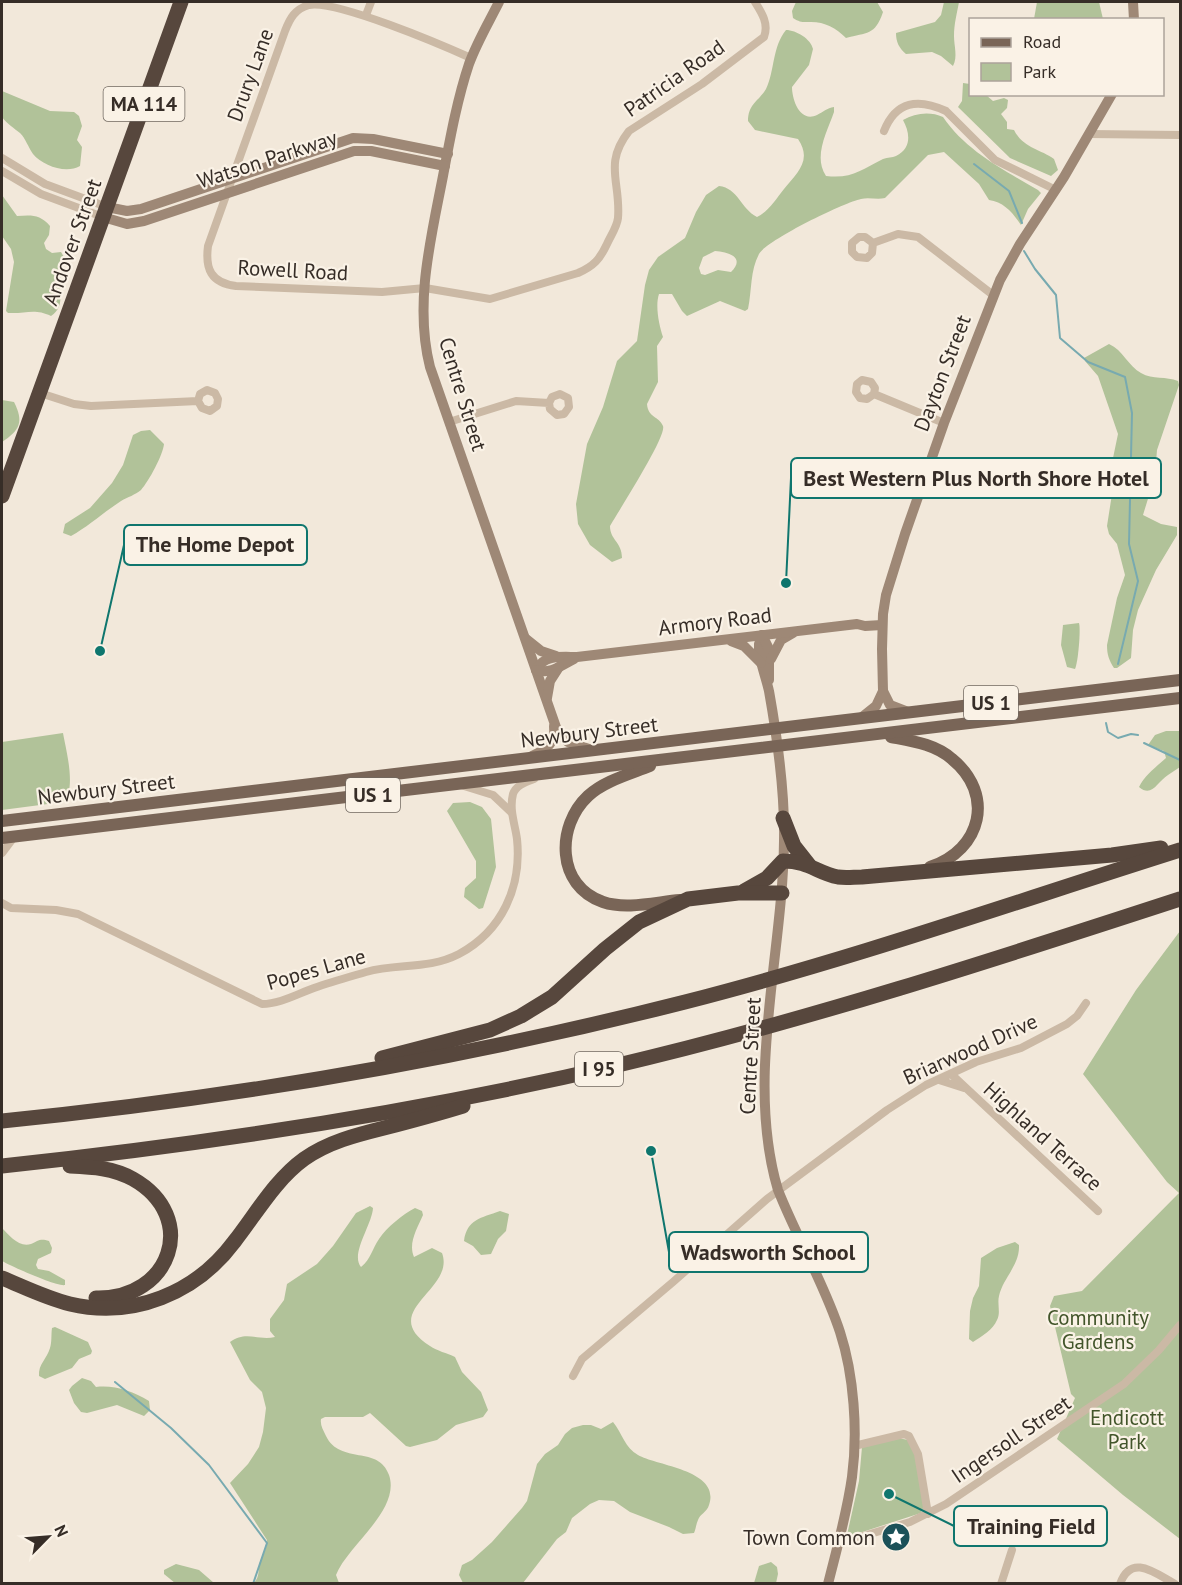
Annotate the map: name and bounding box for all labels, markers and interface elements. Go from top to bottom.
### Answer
legend [969,18,1164,96]
street label: Drury Lane [221,25,279,125]
text: Road [1023,30,1061,53]
street label: Patricia Road [618,33,730,123]
text: Park [1023,60,1056,83]
road number: MA 114 [104,87,184,121]
street label: Watson Parkway [194,124,341,194]
street label: Andover Street [37,175,107,309]
street label: Rowell Road [237,254,349,286]
street label: Dayton Street [907,311,977,435]
street label: Centre Street [433,334,493,454]
callout: Best Western Plus North Shore Hotel [791,458,1161,498]
text: Best Western Plus North Shore Hotel [803,464,1149,492]
callout: The Home Depot [124,525,307,565]
text: The Home Depot [136,530,295,558]
street label: Armory Road [657,601,773,641]
road number: US 1 [964,686,1018,720]
street label: Newbury Street [519,710,659,754]
street label: Newbury Street [36,767,176,811]
road number: US 1 [346,778,400,812]
street label: Popes Lane [263,942,369,996]
street label: Centre Street [733,997,767,1115]
street label: Briarwood Drive [899,1007,1041,1091]
road number: I 95 [575,1052,623,1086]
street label: Highland Terrace [978,1076,1108,1196]
callout: Wadsworth School [669,1232,868,1272]
text: Wadsworth School [681,1238,856,1266]
park label: Community Gardens [1047,1304,1149,1355]
street label: Ingersoll Street [946,1389,1076,1489]
park label: Endicott Park [1090,1404,1164,1455]
callout: Training Field [954,1506,1107,1546]
north arrow [18,1507,78,1567]
text: Training Field [967,1512,1095,1540]
place icon: Town Common [880,1521,912,1553]
text: N [50,1522,73,1540]
place label: Town Common [743,1524,875,1551]

